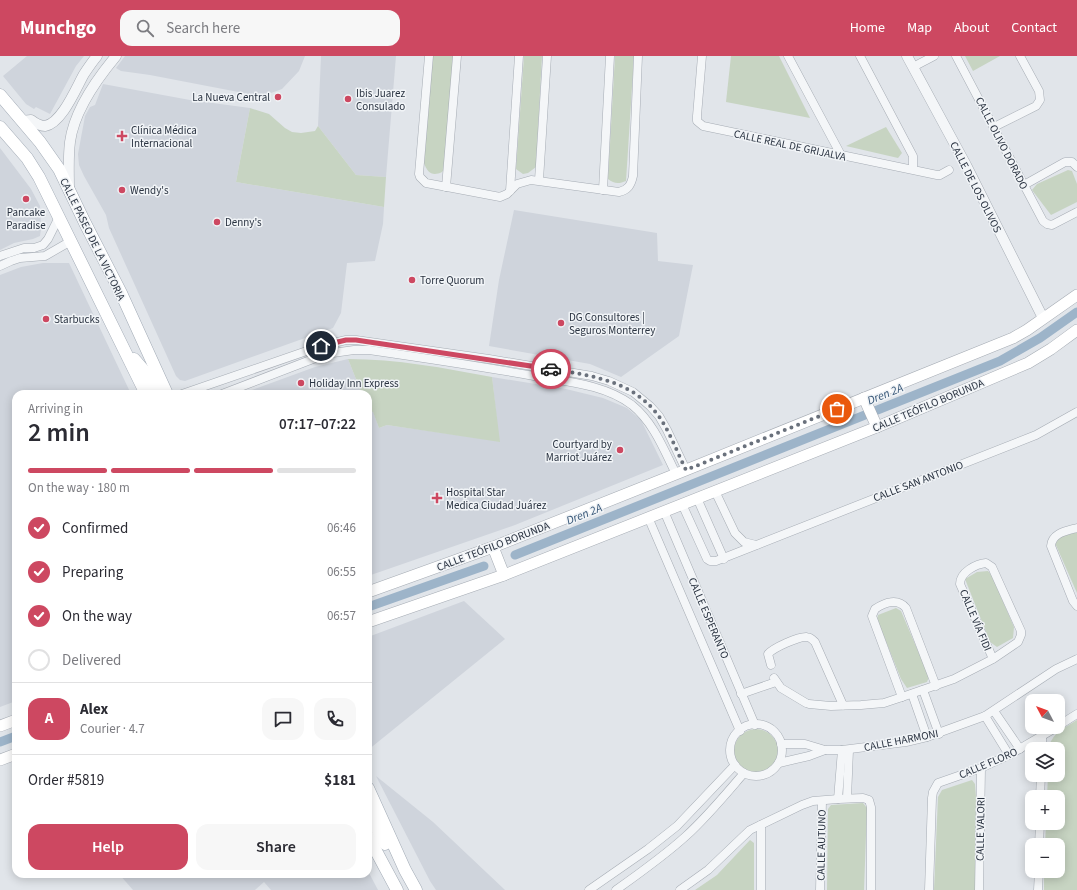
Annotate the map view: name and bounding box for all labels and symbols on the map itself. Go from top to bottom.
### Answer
place label: Ibis Juarez Consulado [356,86,405,114]
place label: La Nueva Central [192,90,270,105]
marker: La Nueva Central [273,92,283,102]
marker: Ibis Juarez Consulado [343,94,353,104]
street label: CALLE OLIVO DORADO [972,94,1031,192]
place label: Clínica Médica Internacional [131,123,197,151]
street label: CALLE REAL DE GRIJALVA [732,126,847,165]
marker: Clínica Médica Internacional [116,130,128,142]
street label: CALLE DE LOS OLIVOS [946,139,1005,235]
street label: CALLE PASEO DE LA VICTORIA [56,175,129,303]
place label: Wendy's [130,183,169,198]
marker: Wendy's [117,185,127,195]
marker: Pancake Paradise [21,194,31,204]
place label: Pancake Paradise [6,205,46,233]
place label: Denny's [225,215,262,230]
marker: Denny's [212,217,222,227]
place label: Torre Quorum [420,273,484,288]
marker: Torre Quorum [407,275,417,285]
place label: DG Consultores | Seguros Monterrey [569,310,655,338]
place label: Starbucks [54,312,100,327]
marker: Starbucks [41,314,51,324]
marker: DG Consultores | Seguros Monterrey [556,318,566,328]
pin [304,329,338,363]
courier [531,349,571,389]
street label: CALLE TEÓFILO BORUNDA [870,375,986,436]
place label: Holiday Inn Express [309,376,399,391]
marker: Holiday Inn Express [296,378,306,388]
water label: Dren 2A [865,380,906,409]
pin [820,392,854,426]
place label: Courtyard by Marriot Juárez [546,437,612,465]
marker: Courtyard by Marriot Juárez [615,445,625,455]
street label: CALLE SAN ANTONIO [871,457,965,506]
place label: Hospital Star Medica Ciudad Juárez [446,485,547,513]
marker: Hospital Star Medica Ciudad Juárez [431,492,443,504]
water label: Dren 2A [564,500,605,529]
street label: CALLE TEÓFILO BORUNDA [435,518,552,575]
street label: CALLE ESPERANTO [685,575,732,661]
street label: CALLE VÍA FIDI [956,587,995,653]
north arrow [1025,694,1065,734]
street label: CALLE HARMONI [863,726,940,755]
street label: CALLE FLORO [957,744,1020,783]
street label: CALLE VALORI [972,797,989,861]
street label: CALLE AUTUNO [813,809,830,881]

